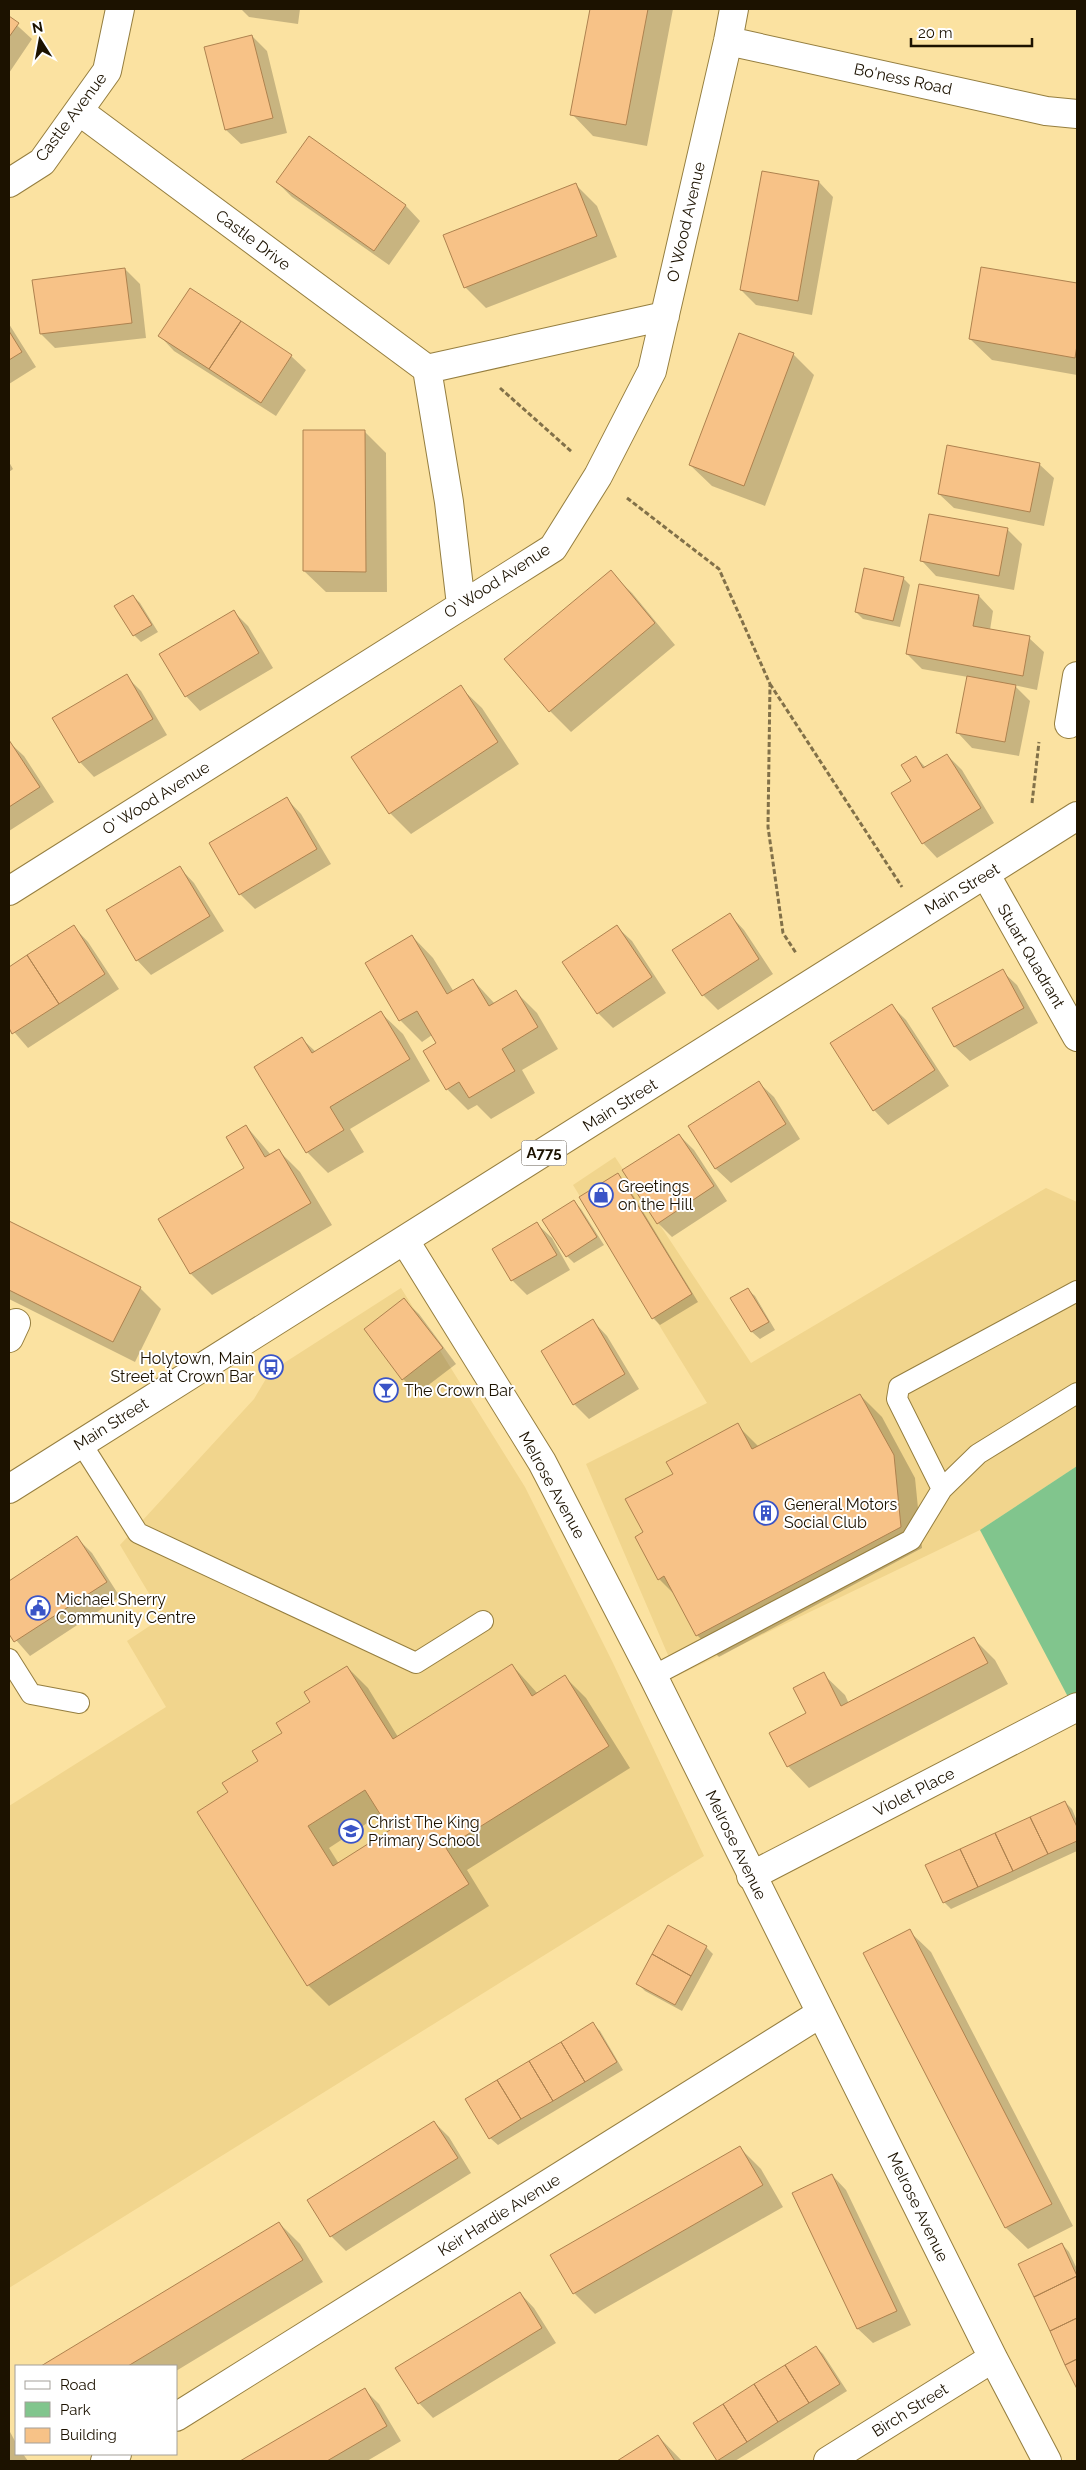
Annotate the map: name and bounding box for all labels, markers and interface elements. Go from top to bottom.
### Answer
north arrow [15,15,65,65]
scale bar [911,15,1032,47]
text: N [31,18,44,36]
text: 20 m [918,24,953,42]
street label: Bo'ness Road [852,59,954,99]
street label: Castle Avenue [31,69,111,165]
street label: O' Wood Avenue [663,160,709,284]
street label: Castle Drive [212,206,294,274]
street label: O' Wood Avenue [440,540,554,622]
street label: O' Wood Avenue [99,757,213,839]
street label: Main Street [921,859,1003,919]
street label: Stuart Quadrant [993,900,1069,1012]
street label: Main Street [579,1074,661,1135]
road number: A775 [522,1140,566,1166]
place label: Greetings on the Hill [618,1177,694,1214]
shop icon: Greetings on the Hill [588,1182,614,1208]
place label: Holytown, Main Street at Crown Bar [110,1349,254,1386]
bus stop icon: Holytown, Main Street at Crown Bar [258,1354,284,1380]
bar icon: The Crown Bar [373,1377,399,1403]
place label: The Crown Bar [404,1381,514,1400]
street label: Main Street [70,1393,152,1454]
street label: Melrose Avenue [515,1428,589,1542]
place label: General Motors Social Club [784,1495,897,1532]
building icon: General Motors Social Club [753,1500,779,1526]
place label: Michael Sherry Community Centre [56,1590,196,1627]
public building icon: Michael Sherry Community Centre [25,1595,51,1621]
street label: Violet Place [870,1764,958,1820]
street label: Melrose Avenue [701,1787,771,1903]
place label: Christ The King Primary School [368,1813,480,1850]
school or university icon: Christ The King Primary School [338,1818,364,1844]
street label: Melrose Avenue [883,2149,953,2265]
street label: Keir Hardie Avenue [434,2170,564,2260]
legend [15,2365,178,2455]
text: Road [60,2376,96,2394]
street label: Birch Street [868,2379,952,2441]
text: Park [60,2401,91,2419]
text: Building [60,2426,117,2444]

